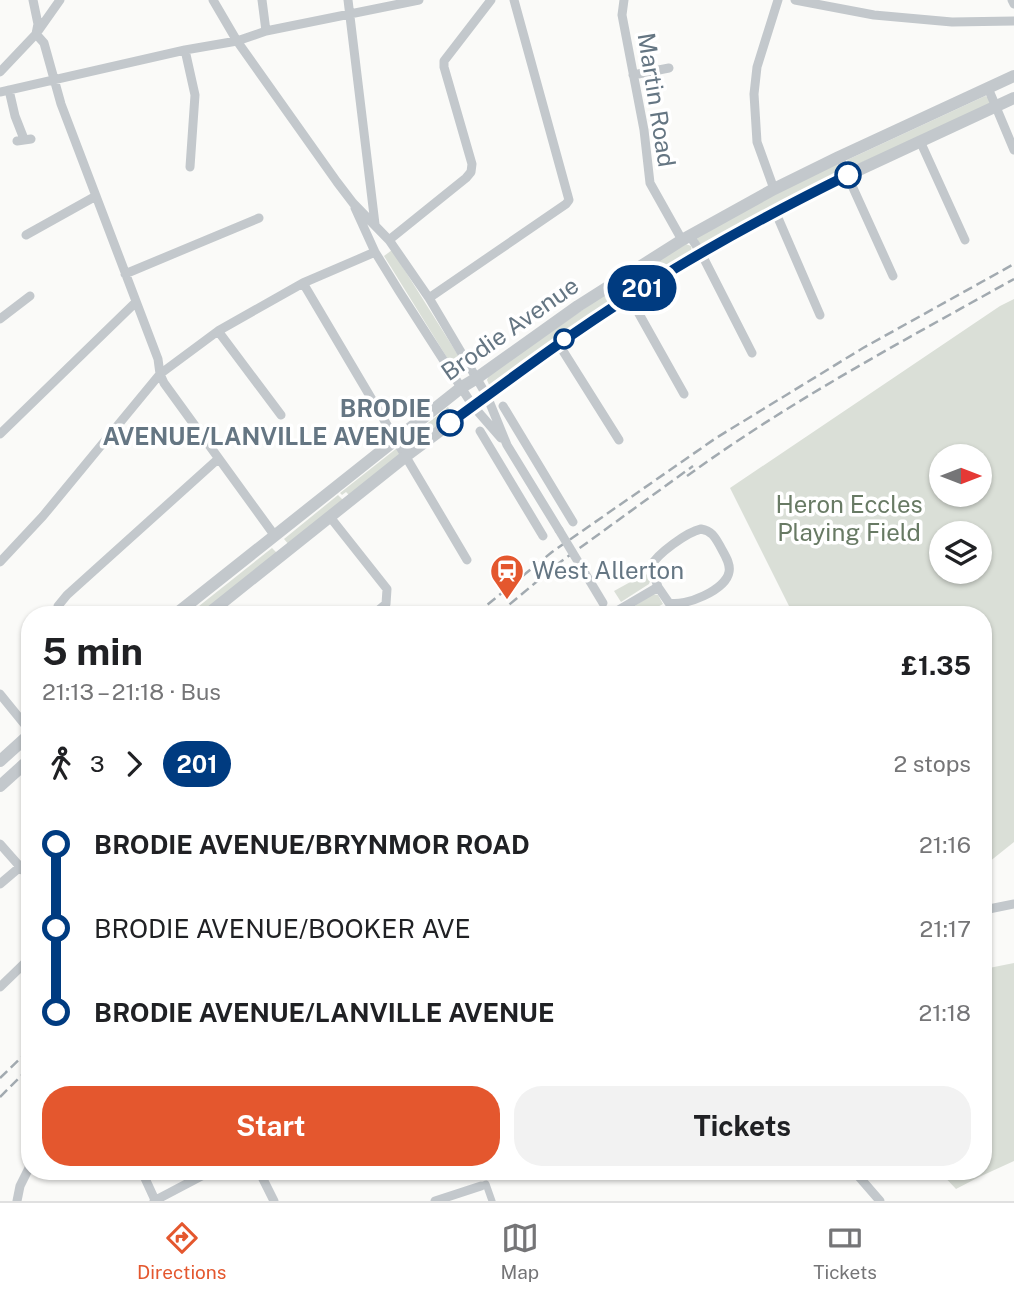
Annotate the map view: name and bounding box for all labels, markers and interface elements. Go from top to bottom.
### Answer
street label: Martin Road [633,31,681,169]
unlabelled marker [835,162,861,188]
line badge: 201 [602,265,682,311]
street label: Brodie Avenue [435,271,583,386]
text: 201 [622,274,662,302]
unlabelled marker [554,329,574,349]
place label: BRODIE AVENUE/LANVILLE AVENUE [103,394,431,450]
marker: BRODIE AVENUE/LANVILLE AVENUE [437,410,463,436]
north arrow [929,444,992,508]
map controls [929,444,992,584]
park label: Heron Eccles Playing Field [775,490,923,546]
button: layers [929,521,992,584]
station icon: West Allerton [488,552,526,601]
place label: West Allerton [532,556,684,584]
text: 5 min [42,629,143,674]
text: £1.35 [901,650,971,681]
text: 21:13 – 21:18 · Bus [42,678,221,705]
icon: walk [42,745,80,783]
icon: forward [115,745,153,783]
text: 3 [90,750,105,777]
text: 201 [177,750,217,778]
text: 2 stops [893,750,971,777]
text: BRODIE AVENUE/BRYNMOR ROAD [94,829,530,860]
text: 21:16 [919,831,971,858]
text: BRODIE AVENUE/BOOKER AVE [94,913,471,944]
text: 21:17 [920,915,971,942]
text: BRODIE AVENUE/LANVILLE AVENUE [94,997,554,1028]
text: 21:18 [918,999,971,1026]
button: Start [42,1086,500,1166]
button: Tickets [514,1086,971,1166]
tab: Directions [137,1219,226,1283]
tab: Map [500,1219,539,1283]
tab: Tickets [813,1219,877,1283]

